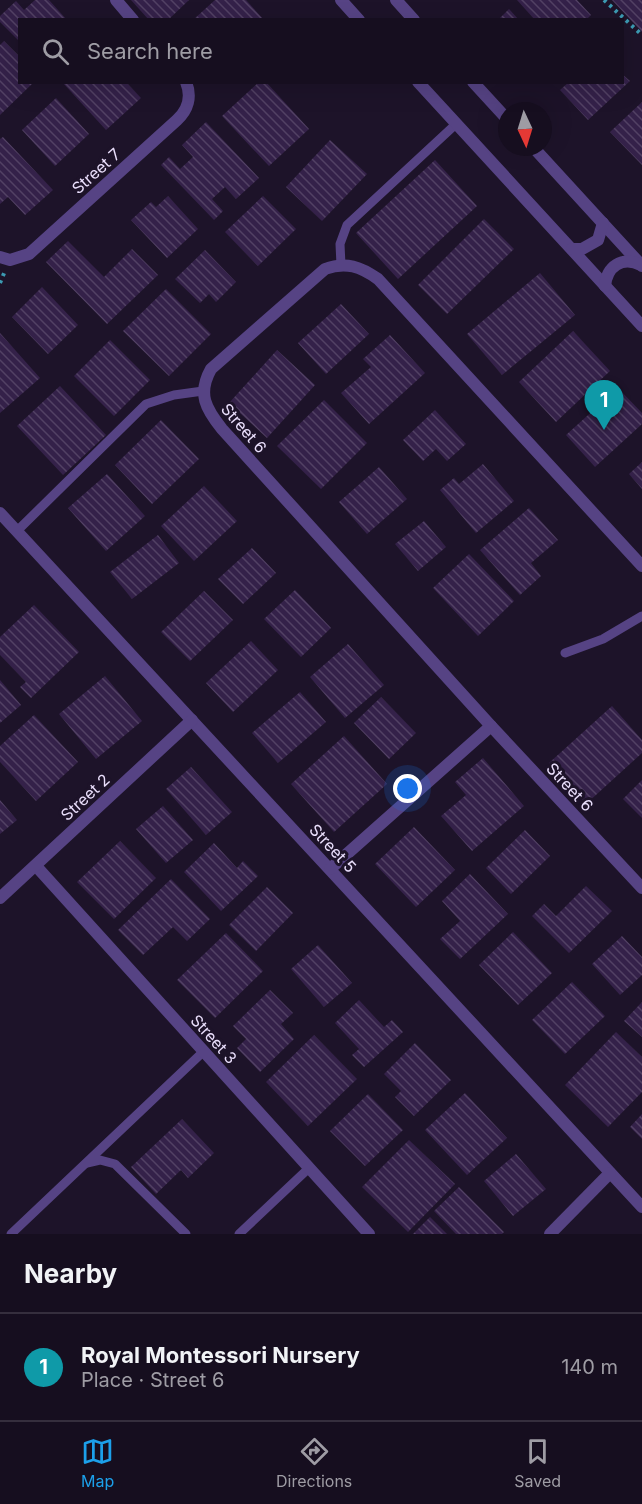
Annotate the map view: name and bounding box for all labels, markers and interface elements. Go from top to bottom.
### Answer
search box [18,18,624,84]
icon: search [39,35,72,68]
text: Search here [87,38,213,64]
north arrow [498,102,552,156]
street label: Street 7 [67,144,125,198]
pin: 1 [584,380,624,430]
street label: Street 6 [217,399,271,457]
street label: Street 6 [542,758,598,816]
street label: Street 2 [56,769,114,825]
your location [393,774,422,803]
street label: Street 5 [305,819,361,877]
street label: Street 3 [187,1010,241,1068]
text: Nearby [24,1258,117,1289]
text: Royal Montessori Nursery [81,1342,360,1368]
text: 1 [39,1355,48,1379]
text: 140 m [561,1355,618,1379]
text: Place · Street 6 [81,1368,224,1392]
tab: Map [81,1435,114,1491]
tab: Directions [276,1435,352,1491]
tab: Saved [514,1435,561,1491]

